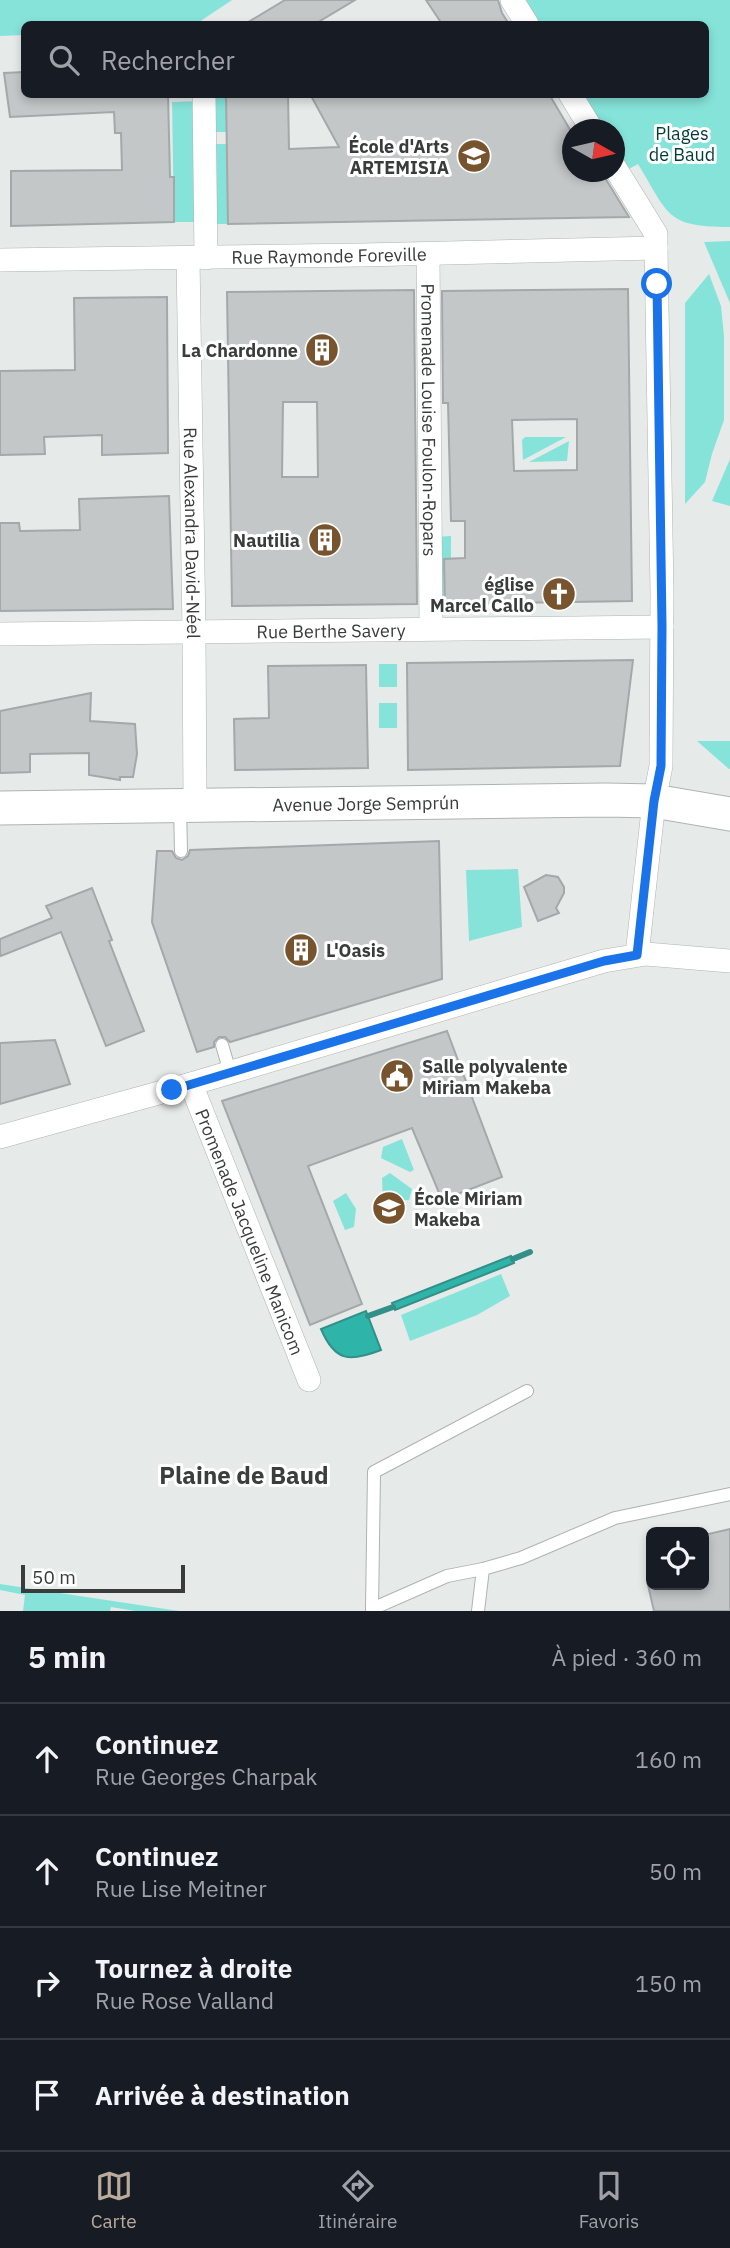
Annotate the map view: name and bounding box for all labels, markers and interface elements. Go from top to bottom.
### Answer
search box [21,21,709,98]
icon: search [45,41,83,79]
text: Rechercher [101,43,235,77]
north arrow [562,119,625,182]
park label: Plages de Baud [649,122,715,166]
place label: École d'Arts ARTEMISIA [349,134,449,179]
school or university icon: École d'Arts ARTEMISIA [455,137,493,175]
street label: Rue Raymonde Foreville [231,242,427,268]
route start [641,268,672,299]
street label: Promenade Louise Foulon-Ropars [417,283,442,557]
building icon: La Chardonne [303,331,341,369]
place label: La Chardonne [181,339,298,362]
street label: Rue Alexandra David-Néel [179,427,206,639]
building icon: Nautilia [306,521,344,559]
place label: Nautilia [233,529,300,552]
place label: église Marcel Callo [430,573,534,617]
church icon: église Marcel Callo [540,575,578,613]
street label: Rue Berthe Savery [256,618,406,643]
street label: Avenue Jorge Semprún [272,790,460,816]
building icon: L'Oasis [282,931,320,969]
place label: L'Oasis [326,939,385,962]
place label: Salle polyvalente Miriam Makeba [422,1055,568,1099]
public building icon: Salle polyvalente Miriam Makeba [378,1057,416,1095]
route end [156,1074,187,1105]
street label: Promenade Jacqueline Manicom [190,1105,309,1358]
place label: École Miriam Makeba [414,1186,523,1231]
school or university icon: École Miriam Makeba [370,1189,408,1227]
district label: Plaine de Baud [159,1459,329,1491]
map controls [646,1527,709,1590]
button: locate [646,1527,709,1590]
scale bar [21,1562,186,1594]
text: 50 m [32,1565,76,1589]
text: 5 min [28,1637,106,1676]
text: À pied · 360 m [552,1642,702,1672]
text: Continuez [95,1727,218,1761]
icon: ahead [28,1740,66,1778]
text: 160 m [635,1744,702,1774]
text: Rue Georges Charpak [95,1761,317,1791]
text: Continuez [95,1839,218,1873]
icon: ahead [28,1852,66,1890]
text: 50 m [649,1856,702,1886]
text: Rue Lise Meitner [95,1873,267,1903]
text: Tournez à droite [95,1951,292,1985]
icon: right [28,1964,66,2002]
text: 150 m [635,1968,702,1998]
text: Rue Rose Valland [95,1985,274,2015]
icon: arrive [28,2076,66,2114]
text: Arrivée à destination [95,2078,350,2112]
tab: Carte [91,2167,137,2233]
tab: Itinéraire [318,2167,397,2233]
tab: Favoris [579,2167,639,2233]

